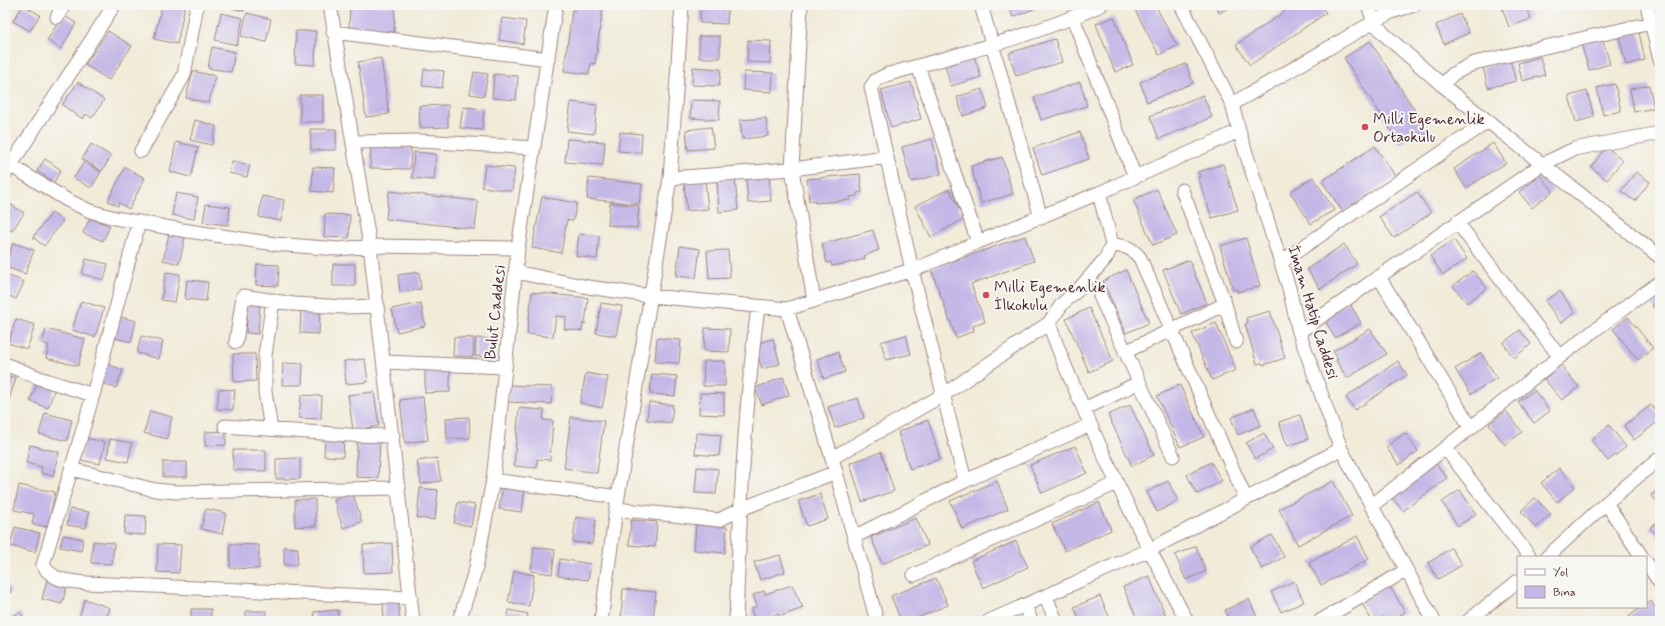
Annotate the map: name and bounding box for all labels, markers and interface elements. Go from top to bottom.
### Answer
place label: Milli Egemenlik Ortaokulu [1373,109,1485,148]
marker: Milli Egemenlik Ortaokulu [1360,122,1370,132]
street label: İmam Hatip Caddesi [1282,243,1343,382]
street label: Bulut Caddesi [480,264,511,361]
place label: Milli Egemenlik İlkokulu [994,277,1106,316]
marker: Milli Egemenlik İlkokulu [981,290,991,300]
legend [1517,556,1647,608]
text: Yol [1553,565,1568,581]
text: Bina [1553,585,1576,601]

